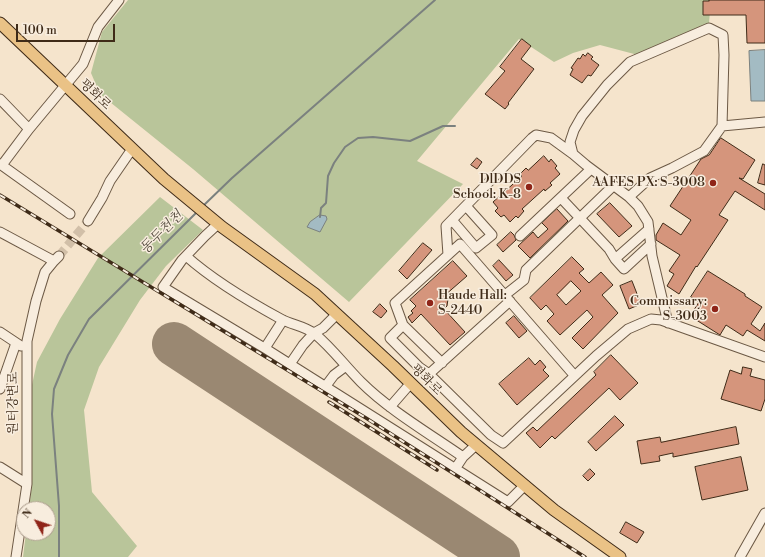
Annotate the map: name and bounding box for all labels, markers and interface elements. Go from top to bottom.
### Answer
scale bar [18,16,117,42]
text: 100 m [23,23,57,38]
street label: 평화로 [76,76,114,114]
place label: DlDDS School: K-8 [453,172,521,203]
place label: AAFES PX: S-3008 [592,175,705,191]
marker: AAFES PX: S-3008 [708,178,718,188]
marker: DlDDS School: K-8 [524,182,534,192]
water label: 동두천천 [137,208,187,258]
place label: Haude Hall: S-2440 [438,288,507,319]
place label: Commissary: S-3003 [630,294,707,325]
marker: Haude Hall: S-2440 [425,298,435,308]
marker: Commissary: S-3003 [710,304,720,314]
street label: 평화로 [407,361,445,399]
street label: 원터강변로 [6,372,22,434]
north arrow [16,501,56,541]
text: N [19,506,36,522]

